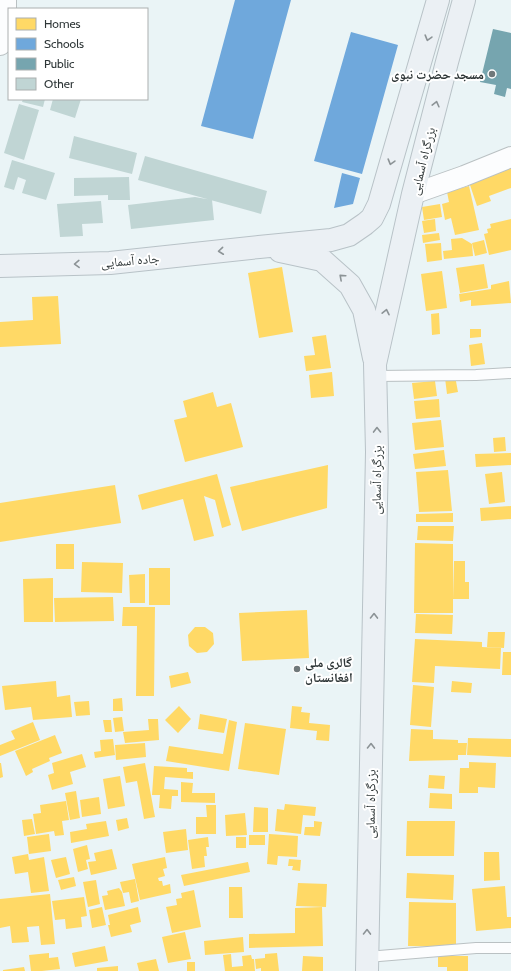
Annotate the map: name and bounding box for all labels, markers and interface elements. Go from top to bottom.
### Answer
legend [8,8,148,100]
text: Homes [44,16,81,31]
one-way arrow [424,34,433,41]
text: Schools [44,36,84,51]
text: Public [44,56,75,71]
place label: مسجد حضرت نبوی [391,66,484,82]
marker: مسجد حضرت نبوی [487,69,497,79]
text: Other [44,76,74,91]
one-way arrow [431,101,440,108]
street label: بزرگراه آسمایی [406,125,439,197]
one-way arrow [387,159,396,166]
one-way arrow [218,246,224,255]
street label: جاده آسمایی [100,249,160,272]
one-way arrow [74,259,80,268]
one-way arrow [339,275,347,282]
one-way arrow [382,309,390,316]
one-way arrow [373,427,381,433]
street label: بزرگراه آسمایی [367,445,386,515]
one-way arrow [370,613,378,619]
place label: گالری ملی افغانستان [305,654,353,685]
marker: گالری ملی افغانستان [292,664,302,674]
one-way arrow [367,743,375,749]
street label: بزرگراه آسمایی [361,769,380,839]
one-way arrow [363,929,372,935]

